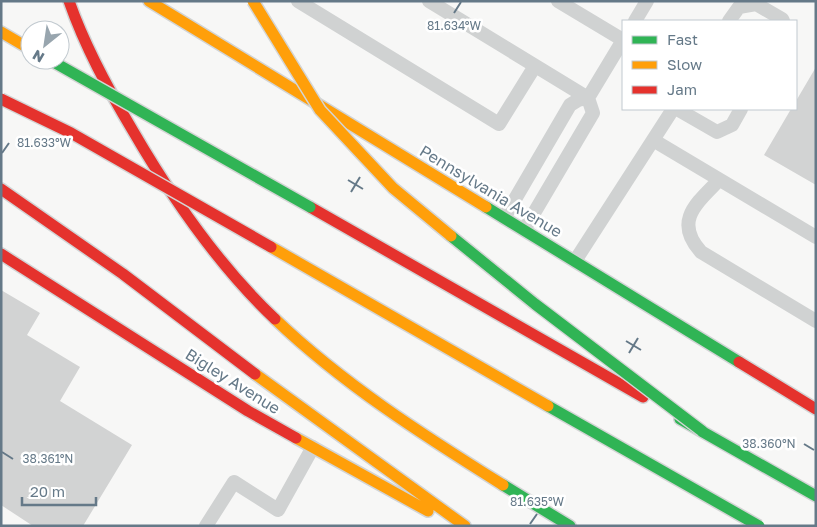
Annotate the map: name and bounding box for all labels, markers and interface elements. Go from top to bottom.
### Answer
text: 81.634°W [427,18,481,33]
north arrow [20,20,70,70]
legend [622,20,797,110]
text: Fast [667,30,698,48]
text: N [29,47,47,67]
text: Slow [667,55,702,73]
text: Jam [667,80,697,98]
text: 81.633°W [17,135,72,150]
street label: Pennsylvania Avenue [416,141,566,241]
street label: Bigley Avenue [182,344,284,418]
text: 38.360°N [742,436,796,451]
text: 38.361°N [23,451,73,466]
scale bar [22,474,96,506]
text: 20 m [30,482,65,500]
text: 81.635°W [510,494,565,509]

